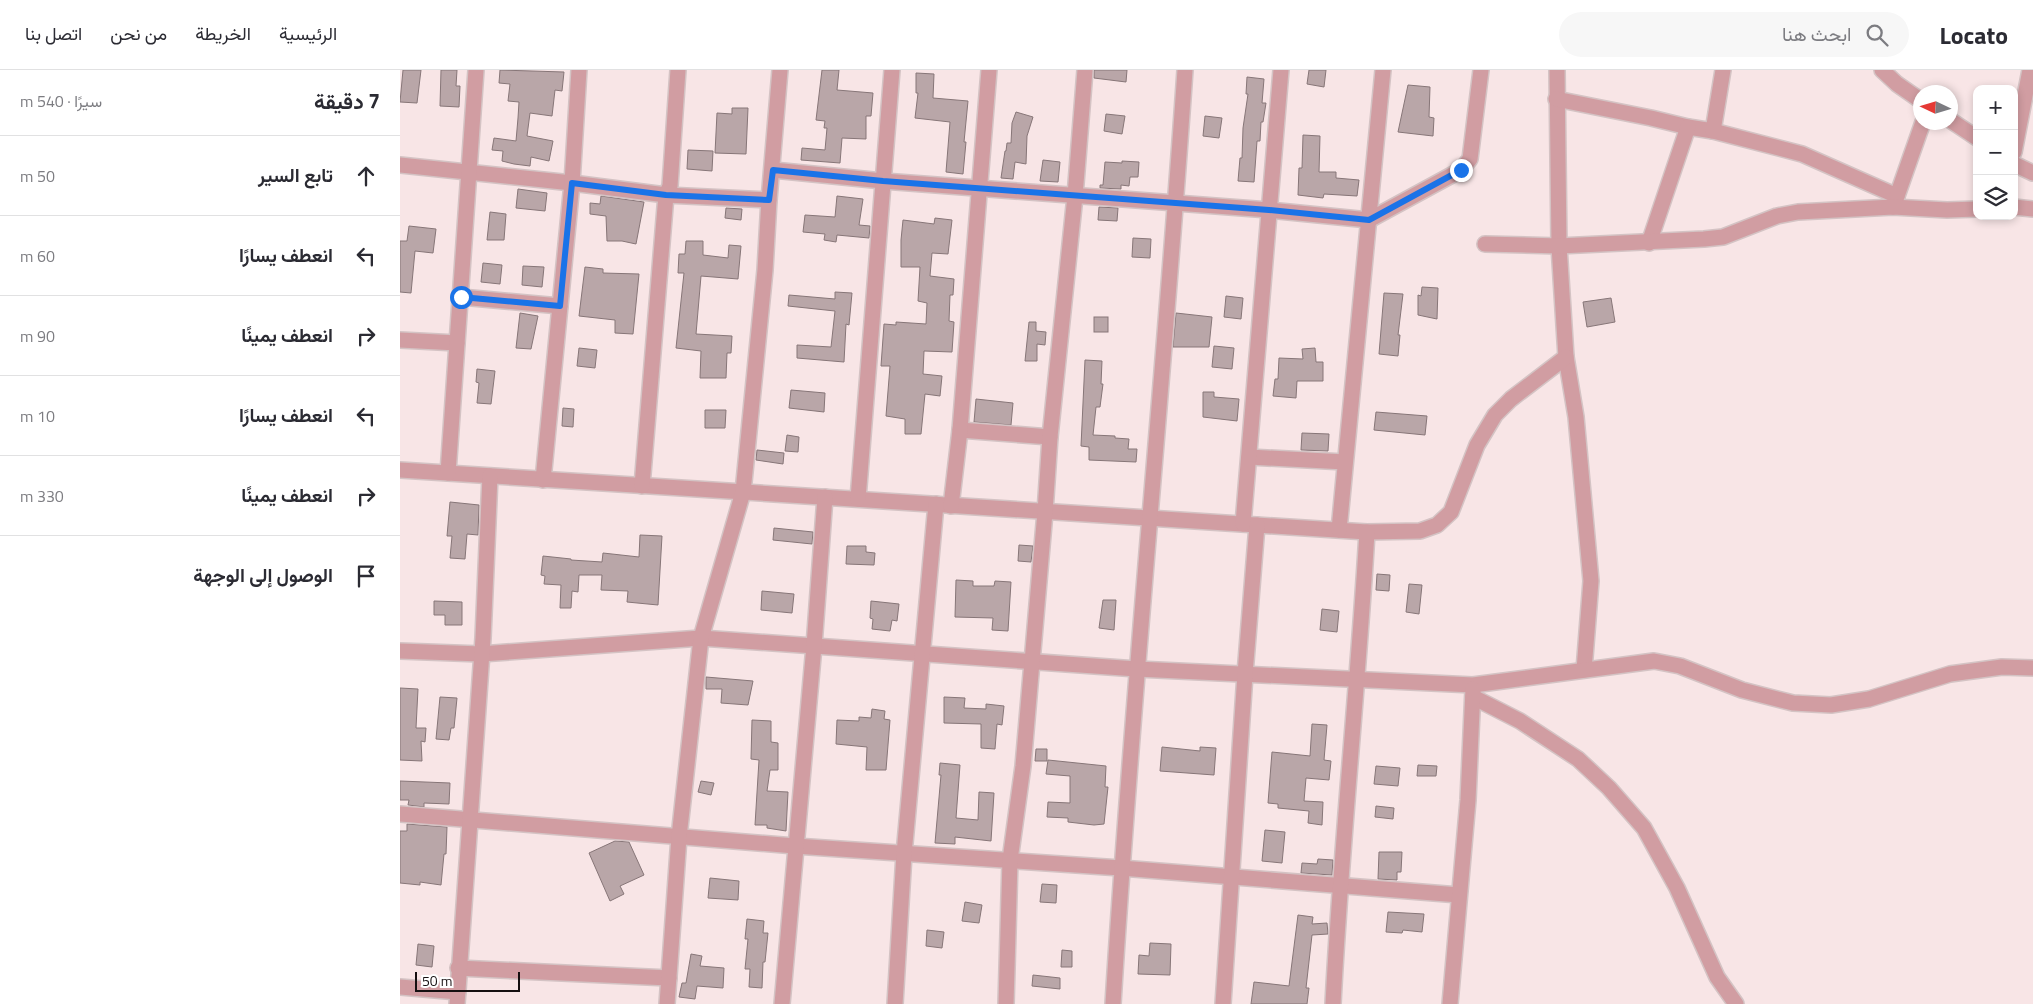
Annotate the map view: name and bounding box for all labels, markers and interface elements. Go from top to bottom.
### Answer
search box [1559,12,1909,57]
text: Locato [1939,17,2008,53]
text: ابحث هنا [1782,19,1851,48]
text: اتصل بنا [25,20,82,47]
text: من نحن [110,20,167,47]
text: الخريطة [195,20,251,47]
text: الرئيسية [279,20,337,47]
icon: search [1863,21,1891,49]
text: 7 دقيقة [314,85,380,117]
north arrow [1913,85,1958,130]
map controls [1973,85,2018,220]
button: + [1973,85,2018,130]
text: سيرًا · 540 m [20,89,102,113]
button: − [1973,130,2018,175]
route end [1450,159,1473,182]
text: تابع السير [258,160,333,189]
icon: ahead [352,162,380,190]
text: 50 m [20,164,55,188]
button: layers [1973,175,2018,220]
text: انعطف يسارًا [239,240,333,269]
icon: left [352,242,380,270]
text: 60 m [20,244,55,268]
route start [450,286,473,309]
text: انعطف يمينًا [241,320,333,349]
icon: right [352,322,380,350]
text: 90 m [20,324,55,348]
text: انعطف يسارًا [239,400,333,429]
icon: left [352,402,380,430]
text: 10 m [20,404,55,428]
text: انعطف يمينًا [241,480,333,509]
icon: right [352,482,380,510]
text: 330 m [20,484,64,508]
text: الوصول إلى الوجهة [193,560,333,589]
icon: arrive [352,562,380,590]
scale bar [415,969,520,992]
text: 50 m [422,970,452,991]

